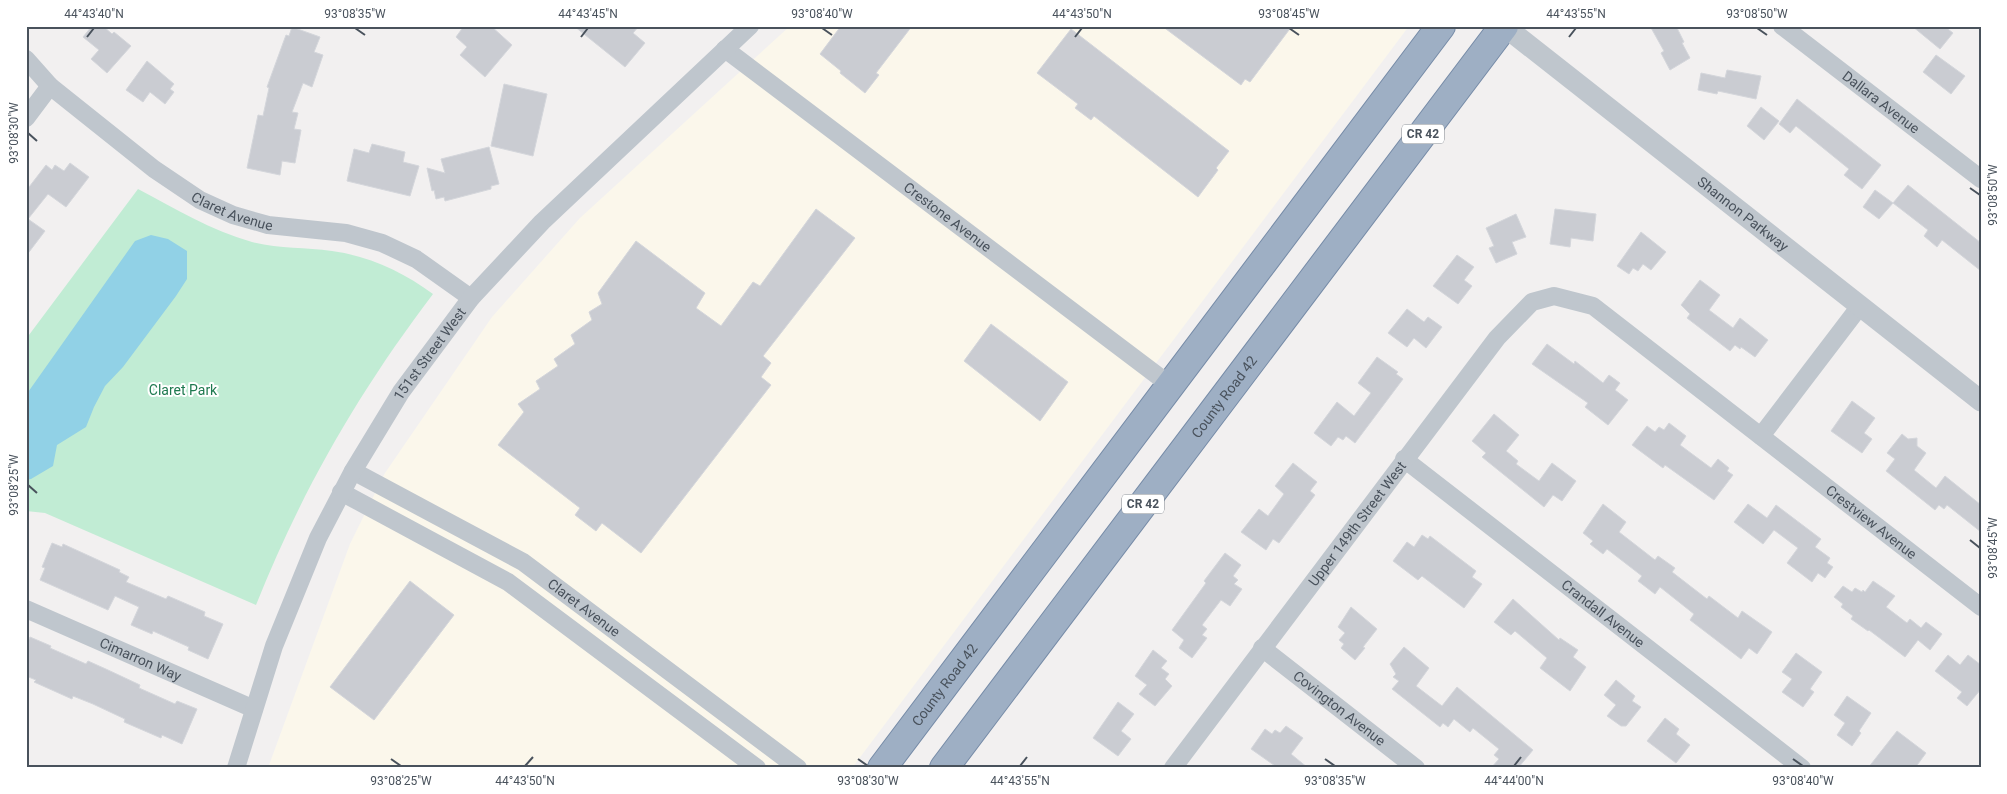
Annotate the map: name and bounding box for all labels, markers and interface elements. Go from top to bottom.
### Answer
text: 44°43'40"N [64,7,124,21]
text: 93°08'35"W [324,7,386,21]
text: 44°43'45"N [558,7,618,21]
text: 93°08'40"W [791,7,853,21]
text: 44°43'50"N [1052,7,1112,21]
text: 93°08'45"W [1258,7,1320,21]
text: 44°43'55"N [1546,7,1606,21]
text: 93°08'50"W [1726,7,1788,21]
street label: Dallara Avenue [1839,68,1923,137]
text: 93°08'30"W [7,102,21,164]
road number: CR 42 [1402,125,1444,144]
text: 93°08'50"W [1986,164,2000,226]
street label: Shannon Parkway [1694,173,1792,255]
street label: Crestone Avenue [901,179,995,255]
street label: Claret Avenue [188,188,274,233]
street label: 151st Street West [390,304,469,403]
street label: County Road 42 [1188,353,1260,441]
park label: Claret Park [149,382,218,398]
text: 93°08'25"W [7,454,21,516]
street label: Upper 149th Street West [1305,458,1409,589]
street label: Crestview Avenue [1823,482,1920,562]
road number: CR 42 [1122,494,1164,514]
text: 93°08'45"W [1986,517,2000,579]
street label: Claret Avenue [545,575,623,640]
street label: Crandall Avenue [1558,576,1648,651]
street label: Cimarron Way [97,634,184,684]
street label: County Road 42 [909,641,981,729]
street label: Covington Avenue [1290,667,1389,749]
text: 93°08'25"W [370,774,432,788]
text: 44°43'50"N [495,774,555,788]
text: 93°08'30"W [837,774,899,788]
text: 44°43'55"N [990,774,1050,788]
text: 93°08'35"W [1304,774,1366,788]
text: 44°44'00"N [1484,774,1544,788]
text: 93°08'40"W [1772,774,1834,788]

